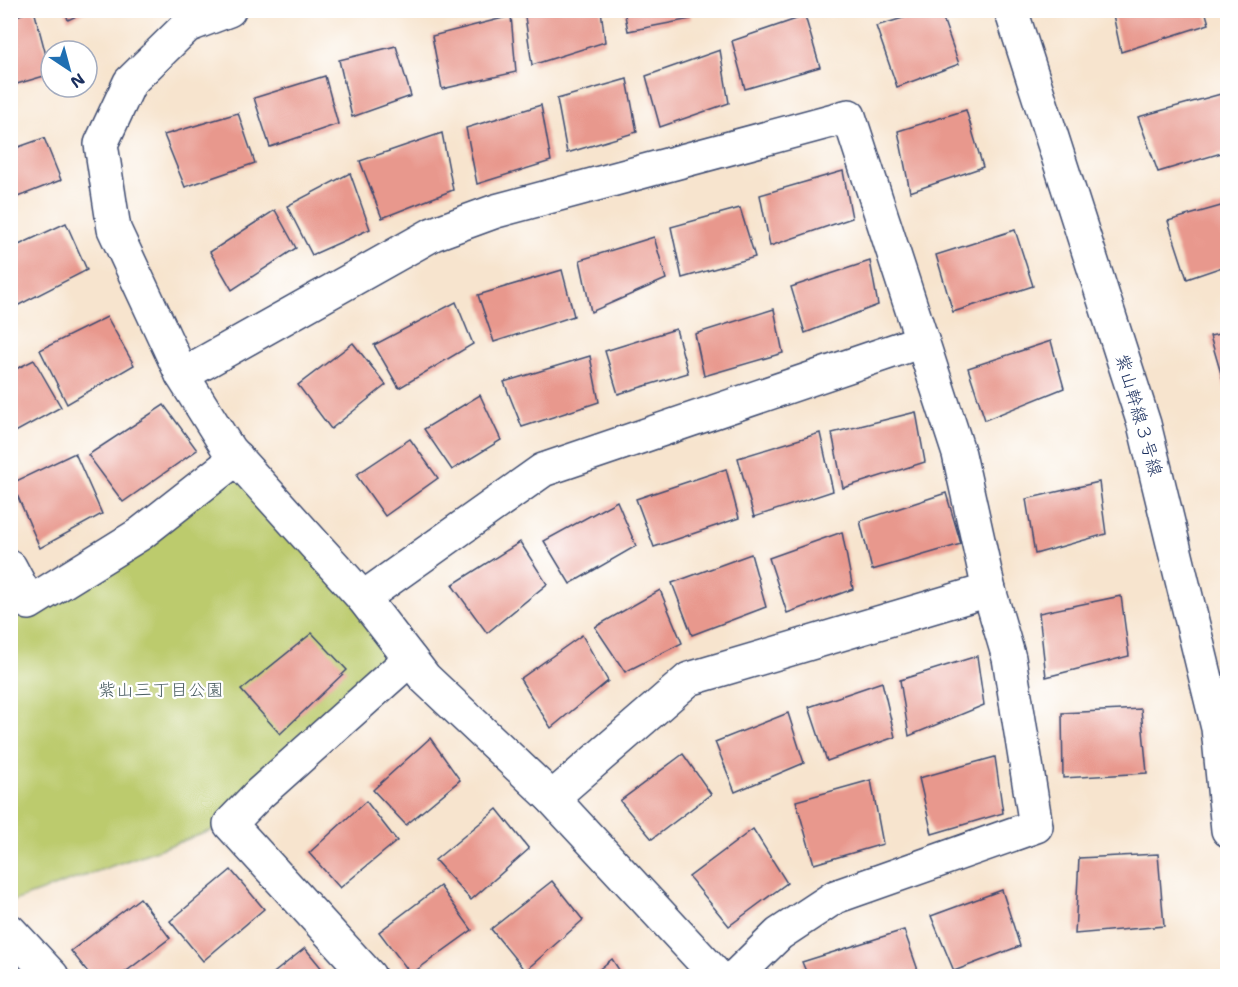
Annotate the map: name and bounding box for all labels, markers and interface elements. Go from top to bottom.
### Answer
north arrow [39,39,99,99]
text: N [66,69,89,93]
street label: 紫山幹線３号線 [1110,351,1168,479]
park label: 紫山三丁目公園 [98,678,224,702]

